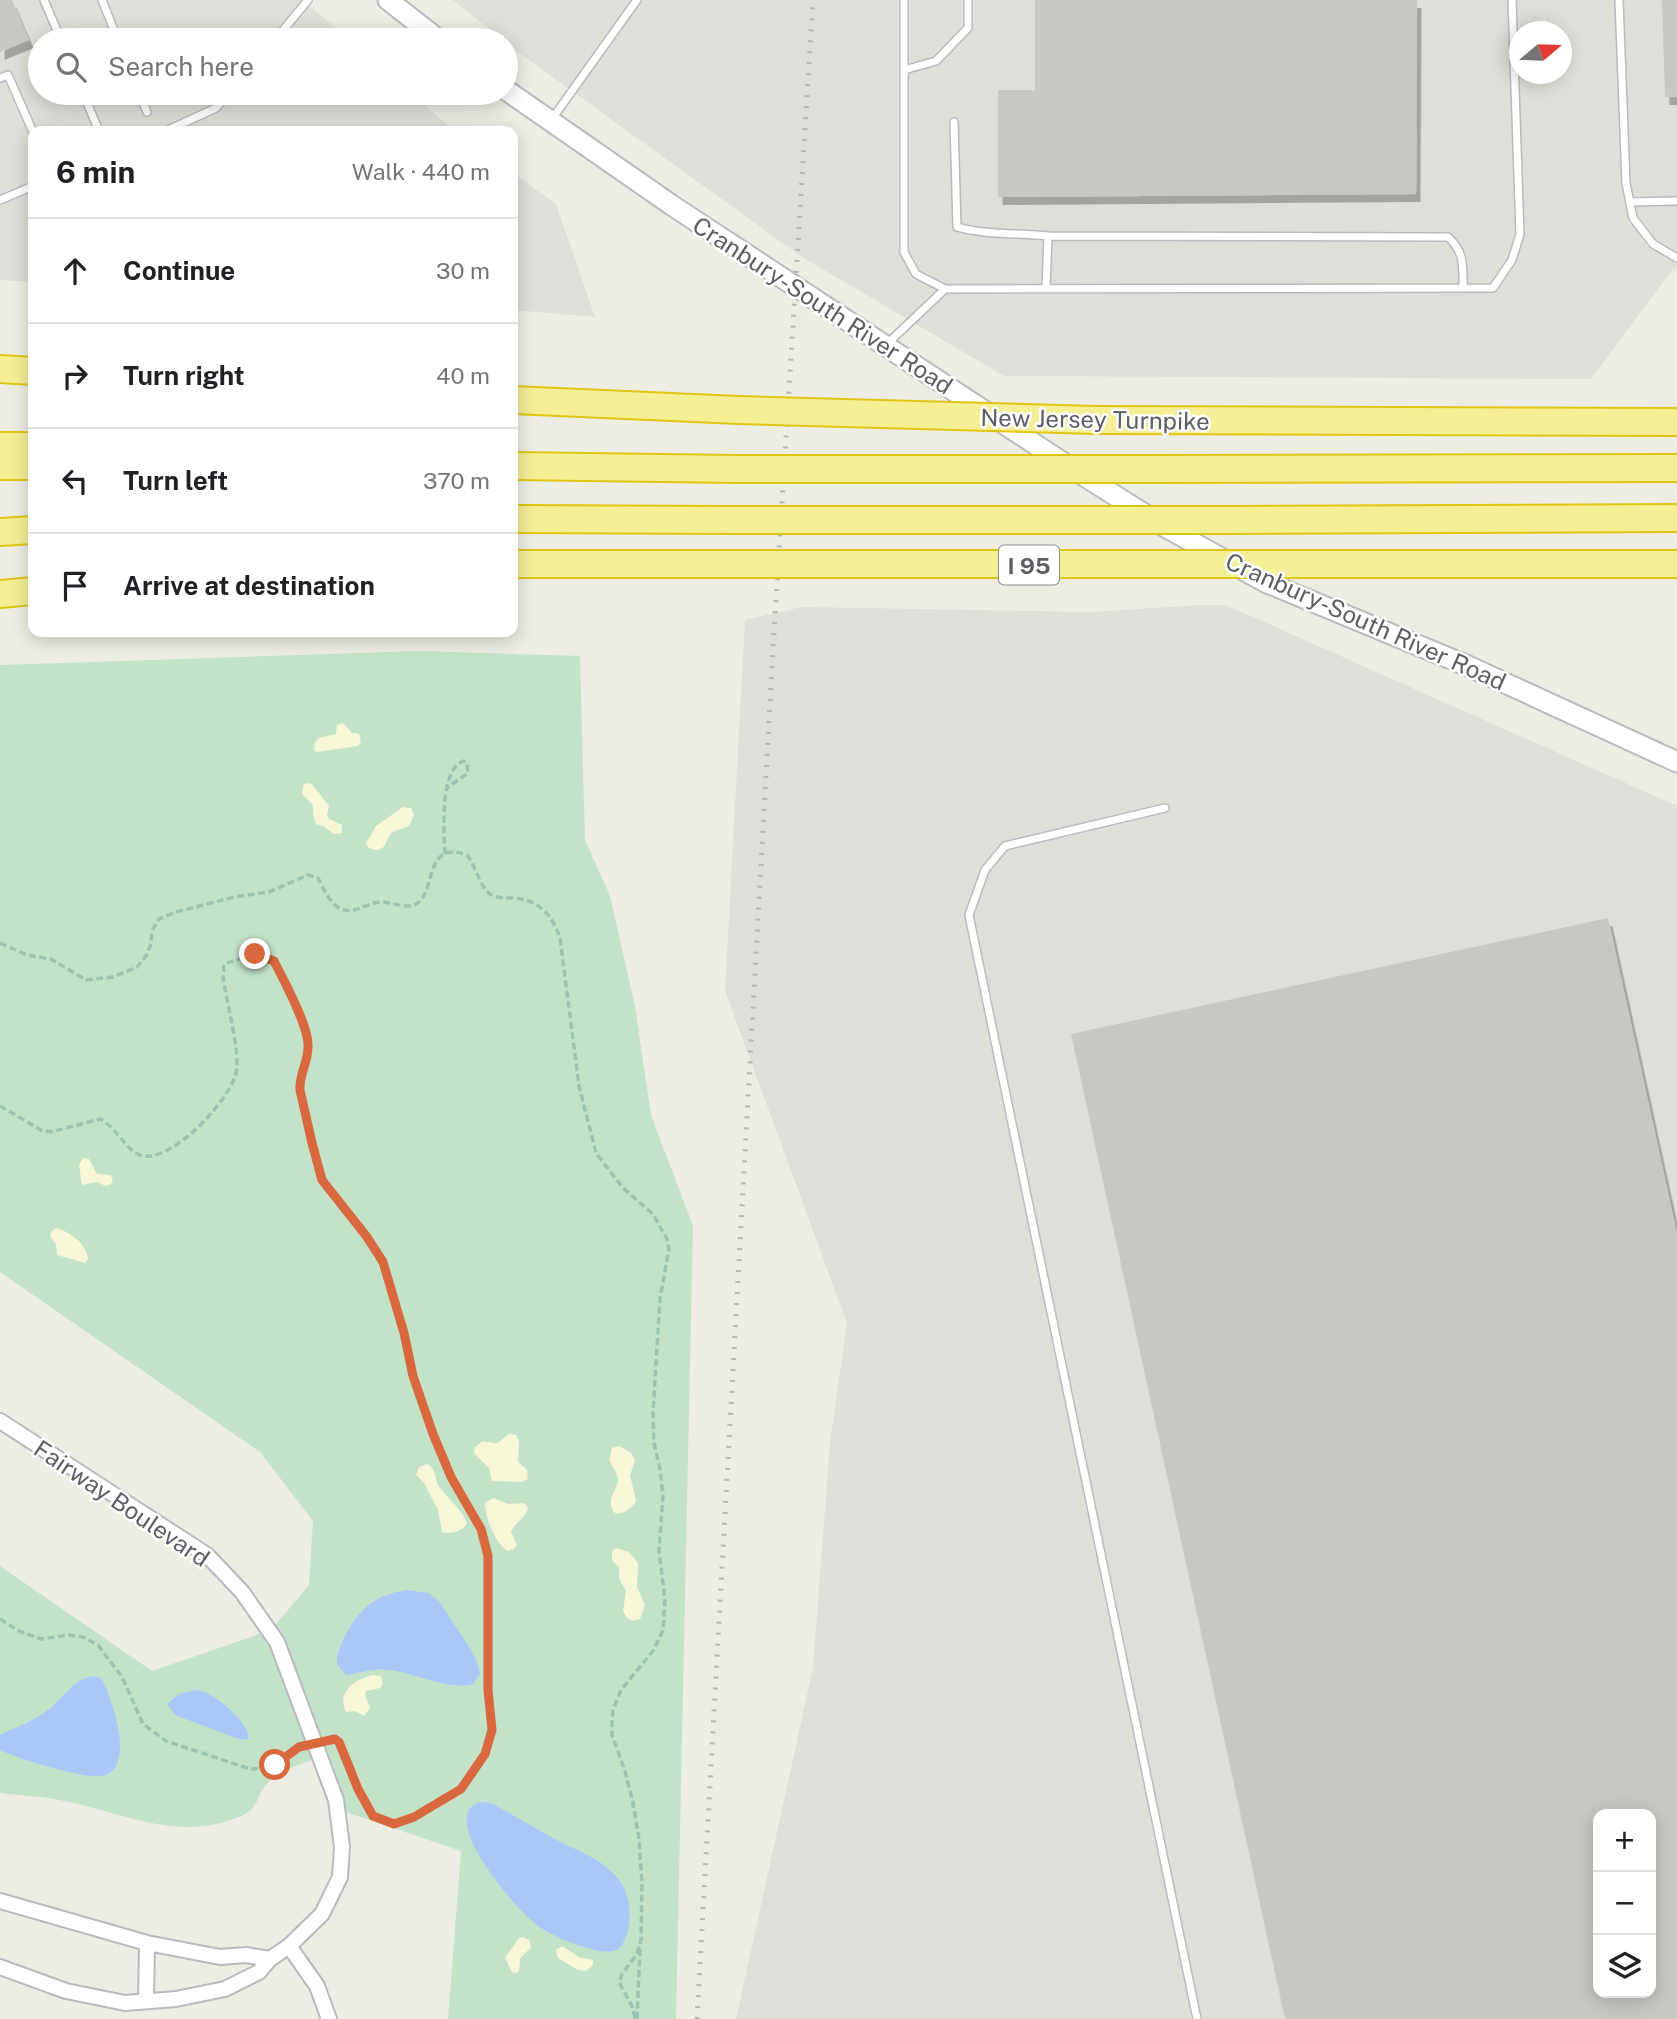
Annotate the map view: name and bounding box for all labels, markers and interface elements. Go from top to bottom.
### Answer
north arrow [1509,21,1572,84]
search box [28,28,518,105]
icon: search [52,48,90,86]
text: Search here [108,51,254,82]
text: 6 min [56,154,135,190]
text: Walk · 440 m [352,158,490,185]
street label: Cranbury-South River Road [688,210,958,400]
icon: ahead [56,252,94,290]
text: Continue [123,255,235,286]
text: 30 m [436,257,490,284]
icon: right [56,357,94,395]
text: Turn right [123,360,245,391]
text: 40 m [436,362,490,389]
street label: New Jersey Turnpike [980,403,1210,435]
icon: left [56,462,94,500]
text: Turn left [123,465,228,496]
text: 370 m [423,467,490,494]
road number: I 95 [999,545,1059,584]
street label: Cranbury-South River Road [1221,546,1511,696]
icon: arrive [56,567,94,605]
text: Arrive at destination [123,570,375,601]
route end [239,938,270,969]
street label: Fairway Boulevard [29,1434,215,1572]
route start [259,1749,290,1780]
map controls [1593,1809,1656,1998]
button: + [1593,1809,1656,1872]
button: − [1593,1872,1656,1935]
button: layers [1593,1935,1656,1998]

